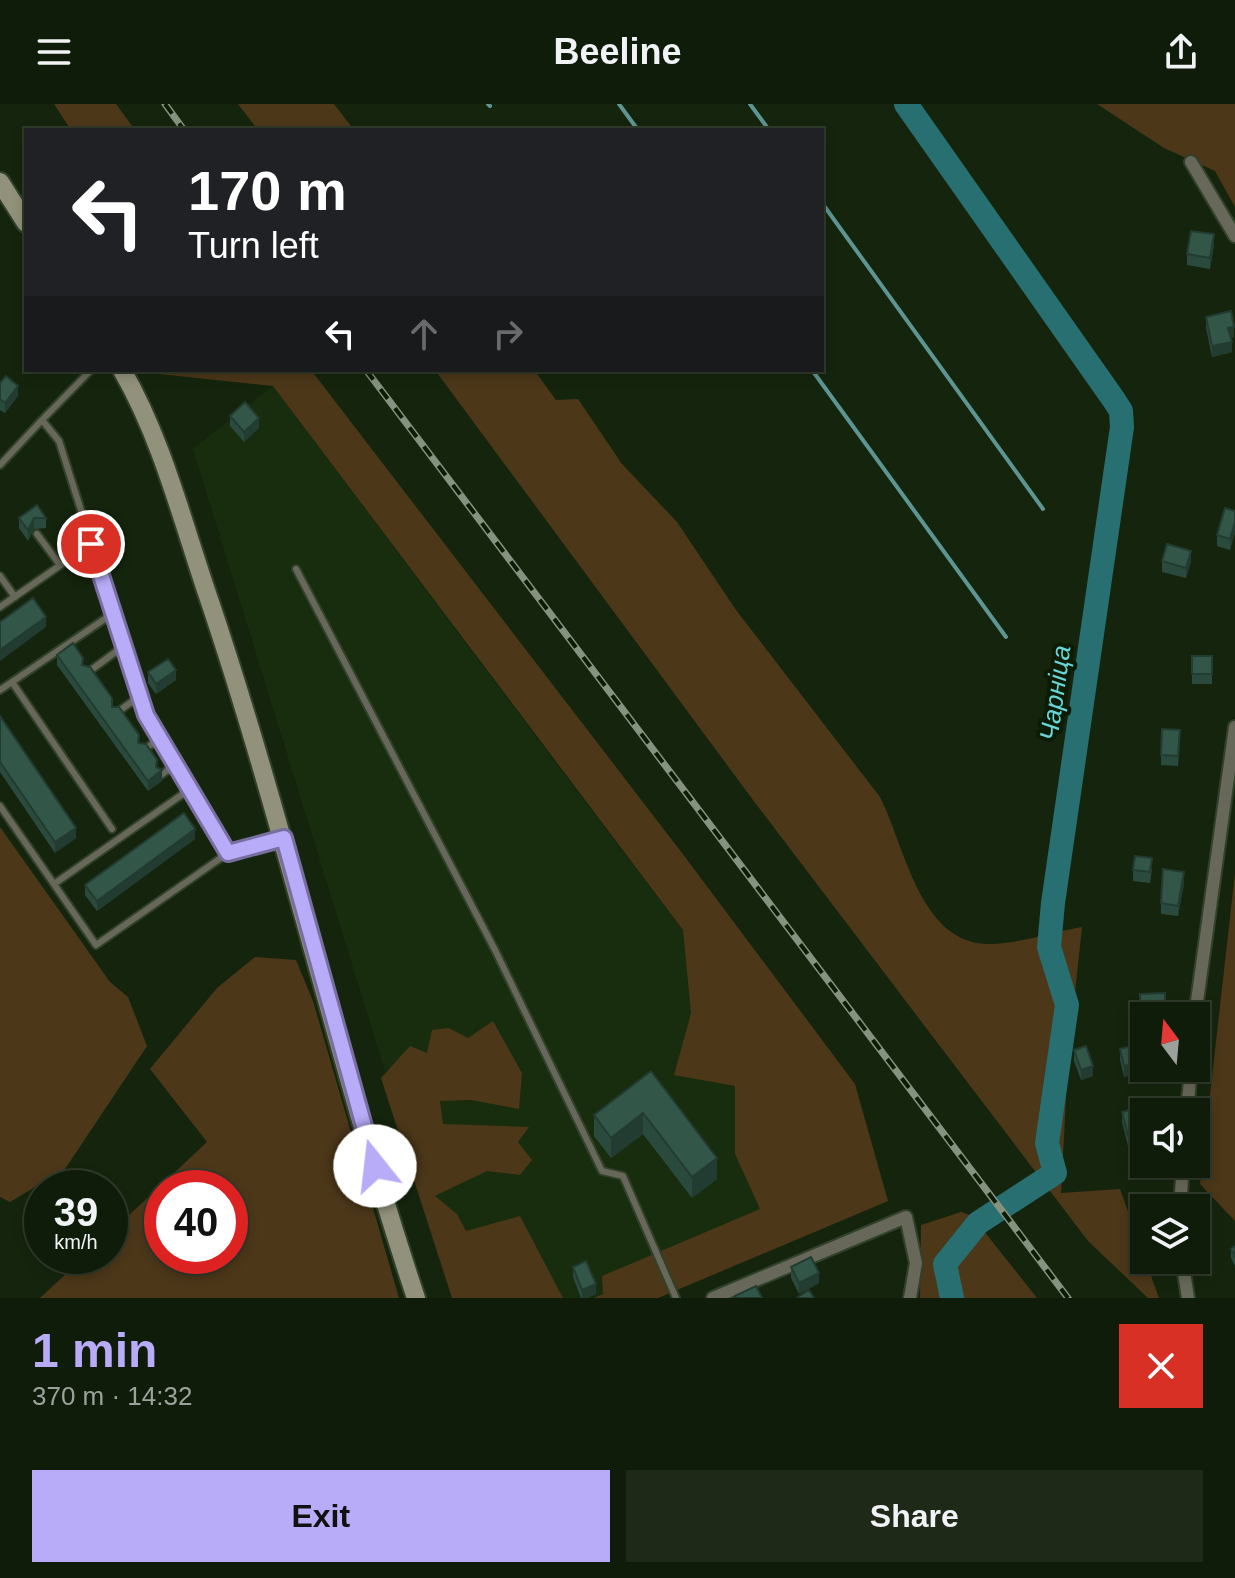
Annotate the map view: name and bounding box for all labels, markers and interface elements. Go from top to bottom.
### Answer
icon: menu [32,30,76,74]
icon: share [1159,30,1203,74]
text: Beeline [553,31,682,72]
text: 170 m [188,159,347,222]
icon: left [56,160,160,264]
text: Turn left [188,225,319,266]
icon: left [318,312,362,356]
icon: ahead [402,312,446,356]
icon: right [486,312,530,356]
pin [57,510,125,578]
icon: arrive [69,522,113,566]
water label: Чарніца [1033,643,1077,743]
north arrow [1130,1002,1210,1082]
map controls [1130,1002,1210,1274]
button: sound [1130,1098,1210,1178]
position arrow [333,1124,417,1208]
speed limit sign: 40 [144,1170,248,1274]
text: 39 [54,1190,98,1234]
button: layers [1130,1194,1210,1274]
text: km/h [54,1231,98,1253]
text: 1 min [32,1324,157,1377]
button: close [1119,1324,1203,1408]
text: 370 m · 14:32 [32,1381,192,1411]
button: Exit [32,1470,610,1562]
button: Share [626,1470,1203,1562]

